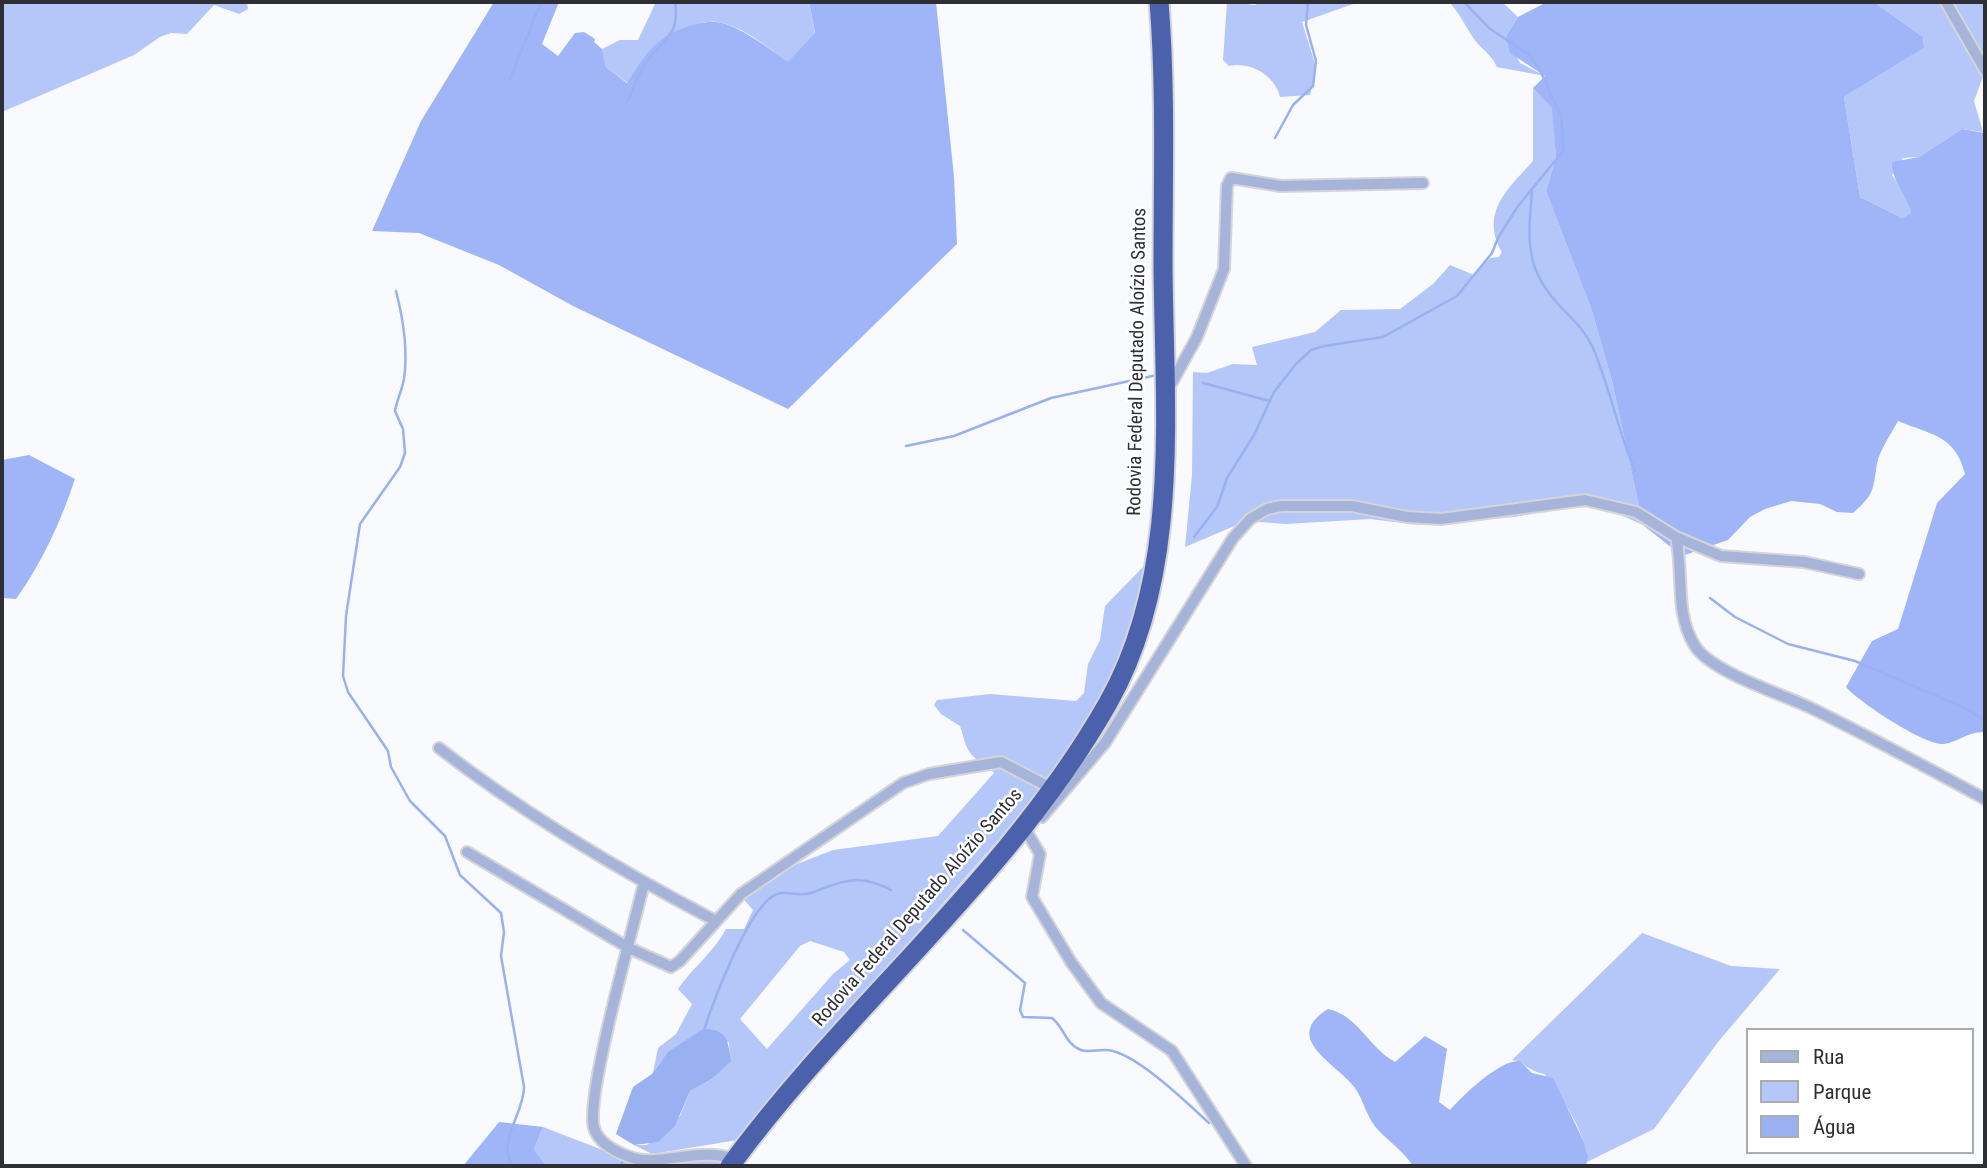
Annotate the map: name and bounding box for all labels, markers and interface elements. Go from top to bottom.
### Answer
street label: Rodovia Federal Deputado Aloízio Santos [1124,208,1152,516]
street label: Rodovia Federal Deputado Aloízio Santos [808,784,1028,1032]
legend [1745,1028,1973,1154]
text: Rua [1813,1045,1844,1069]
text: Parque [1813,1080,1871,1104]
text: Água [1813,1115,1856,1139]

